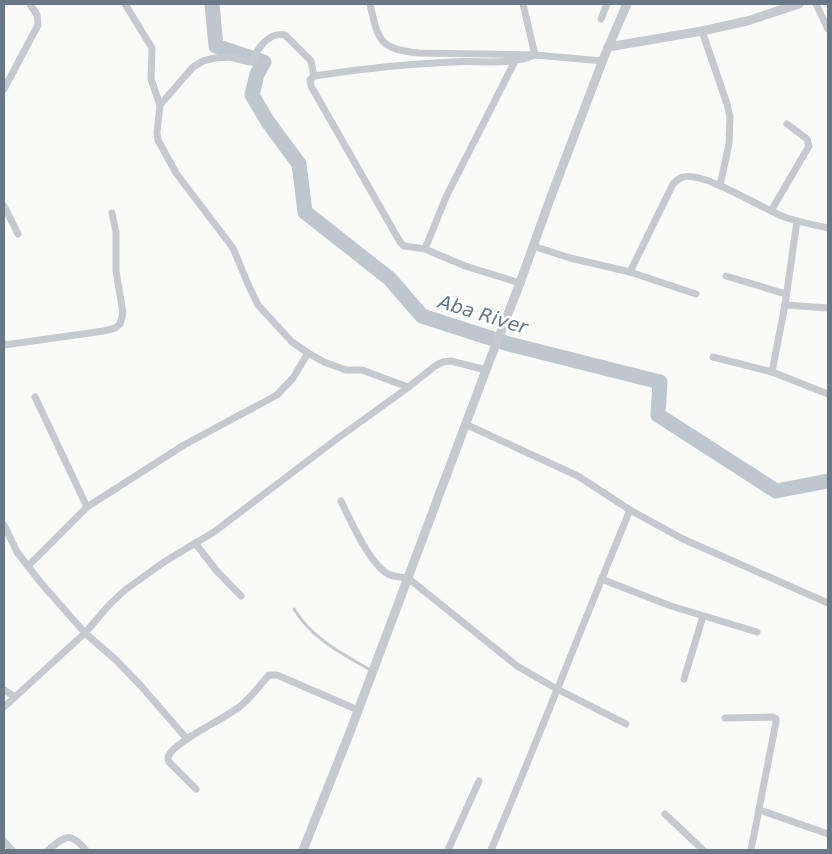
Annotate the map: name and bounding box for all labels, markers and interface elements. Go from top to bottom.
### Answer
water label: Aba River [434,289,531,338]

